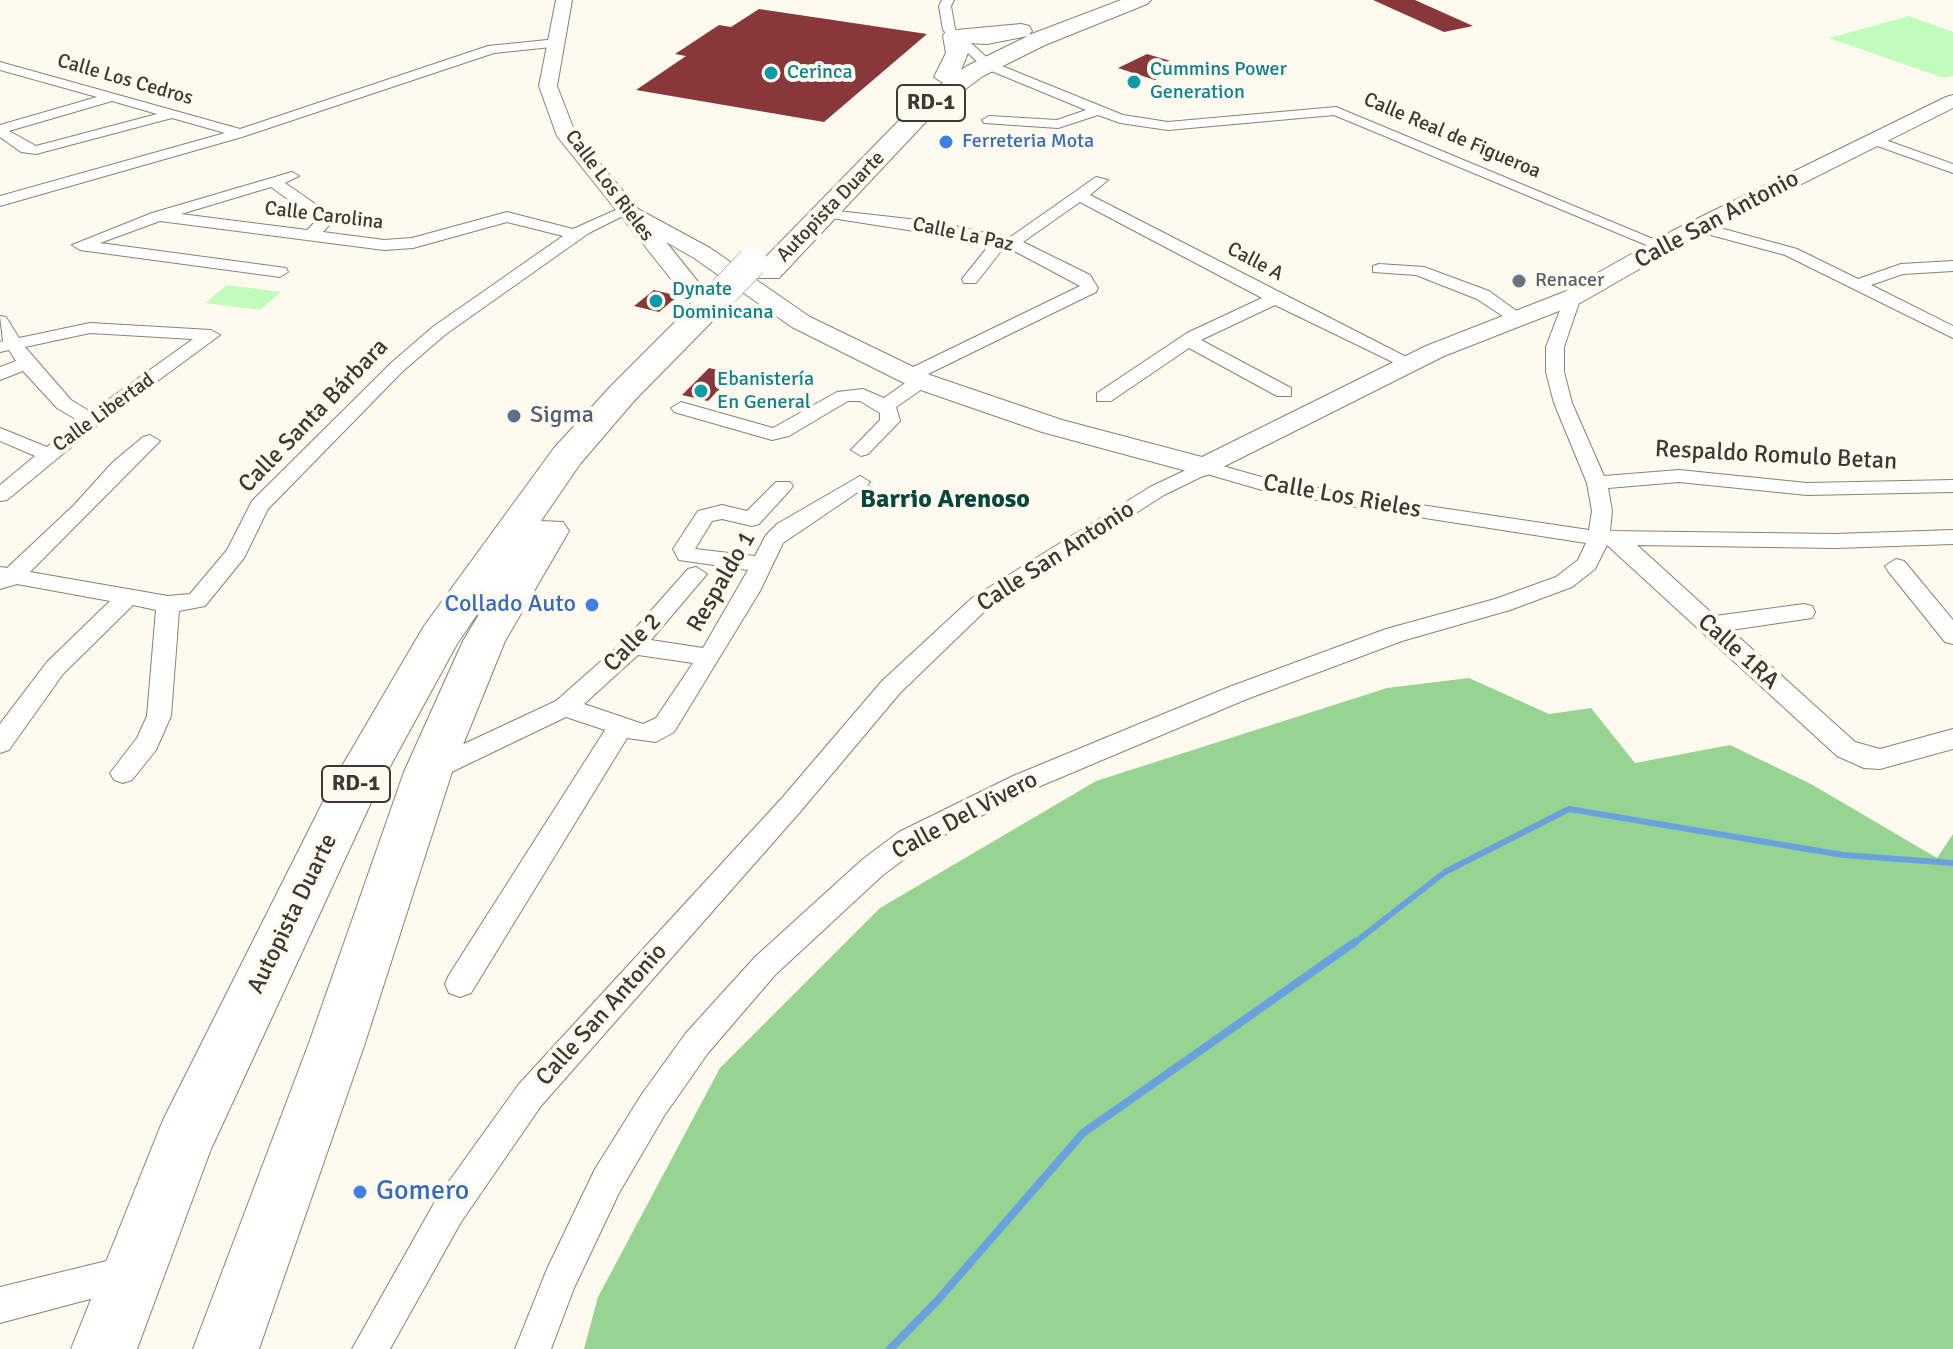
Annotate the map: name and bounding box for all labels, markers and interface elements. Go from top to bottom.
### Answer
street label: Calle Los Cedros [54,49,196,111]
place label: Cummins Power Generation [1150,58,1287,105]
place label: Cerinca [787,61,853,85]
marker: Cerinca [762,64,780,82]
marker: Cummins Power Generation [1125,73,1143,91]
road number: RD-1 [897,85,965,121]
street label: Calle Real de Figueroa [1360,88,1544,184]
street label: Calle Los Rieles [559,126,659,246]
place label: Ferreteria Mota [962,130,1094,154]
marker: Ferreteria Mota [937,133,955,151]
street label: Autopista Duarte [772,146,890,268]
street label: Calle San Antonio [1630,165,1804,275]
street label: Calle Carolina [263,197,385,235]
street label: Calle La Paz [910,213,1016,257]
street label: Calle A [1223,237,1287,287]
place label: Renacer [1535,269,1604,293]
marker: Renacer [1510,272,1528,290]
place label: Dynate Dominicana [672,278,774,325]
marker: Dynate Dominicana [647,292,665,310]
street label: Calle Santa Bárbara [233,333,395,499]
street label: Calle Libertad [49,368,159,458]
place label: Ebanistería En General [717,368,814,415]
marker: Ebanistería En General [692,382,710,400]
place label: Sigma [530,402,594,430]
marker: Sigma [505,407,523,425]
street label: Respaldo Romulo Betan [1654,435,1898,477]
street label: Calle Los Rieles [1261,469,1423,525]
district label: Barrio Arenoso [860,484,1030,516]
street label: Calle San Antonio [972,495,1140,619]
street label: Respaldo 1 [682,526,762,638]
place label: Collado Auto [445,591,576,619]
marker: Collado Auto [583,596,601,614]
street label: Calle 2 [598,608,668,678]
street label: Calle 1RA [1691,608,1785,696]
road number: RD-1 [322,766,390,802]
street label: Calle Del Vivero [887,766,1043,866]
street label: Autopista Duarte [242,829,344,999]
street label: Calle San Antonio [530,938,674,1092]
place label: Gomero [376,1175,469,1209]
marker: Gomero [351,1183,369,1201]

